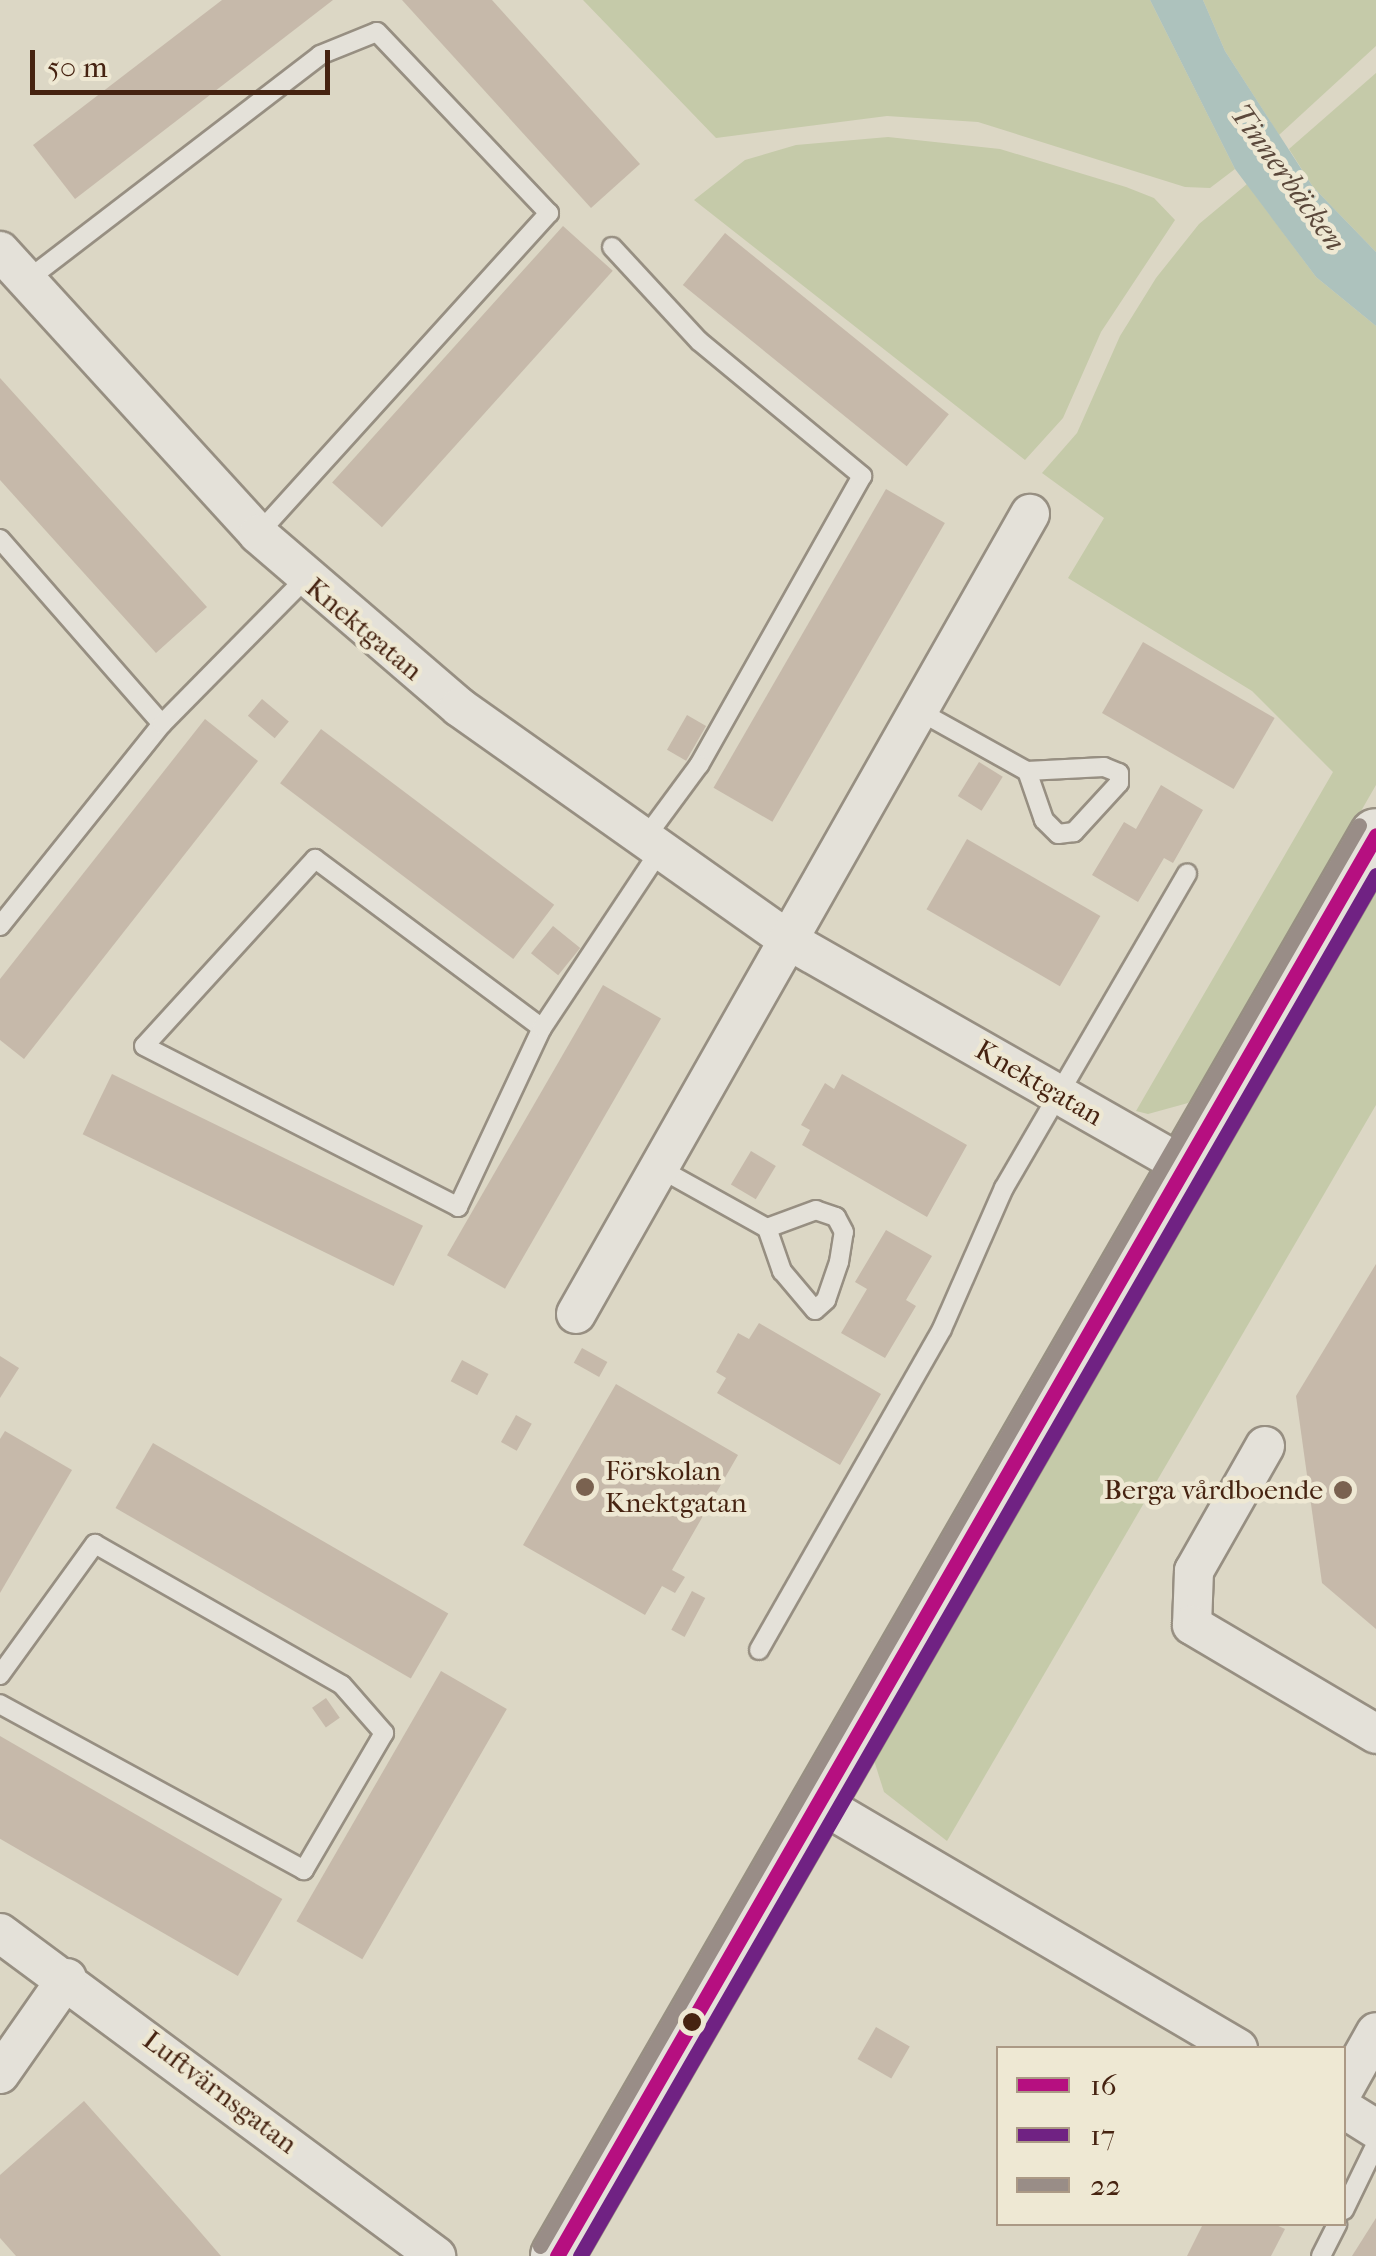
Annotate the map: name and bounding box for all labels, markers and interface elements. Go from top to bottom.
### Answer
scale bar [35,30,335,92]
text: 50 m [47,50,108,85]
water label: Tinnerbäcken [1222,97,1352,259]
street label: Knektgatan [299,571,429,687]
street label: Knektgatan [969,1033,1109,1133]
place label: Förskolan Knektgatan [605,1454,747,1520]
place label: Berga vårdboende [1104,1473,1323,1507]
marker: Förskolan Knektgatan [574,1476,596,1498]
marker: Berga vårdboende [1332,1479,1354,1501]
unlabelled marker [682,2012,702,2032]
street label: Luftvärnsgatan [136,2023,304,2161]
legend [996,2046,1346,2226]
text: 16 [1090,2068,1117,2103]
text: 17 [1090,2118,1115,2153]
text: 22 [1090,2168,1121,2203]

